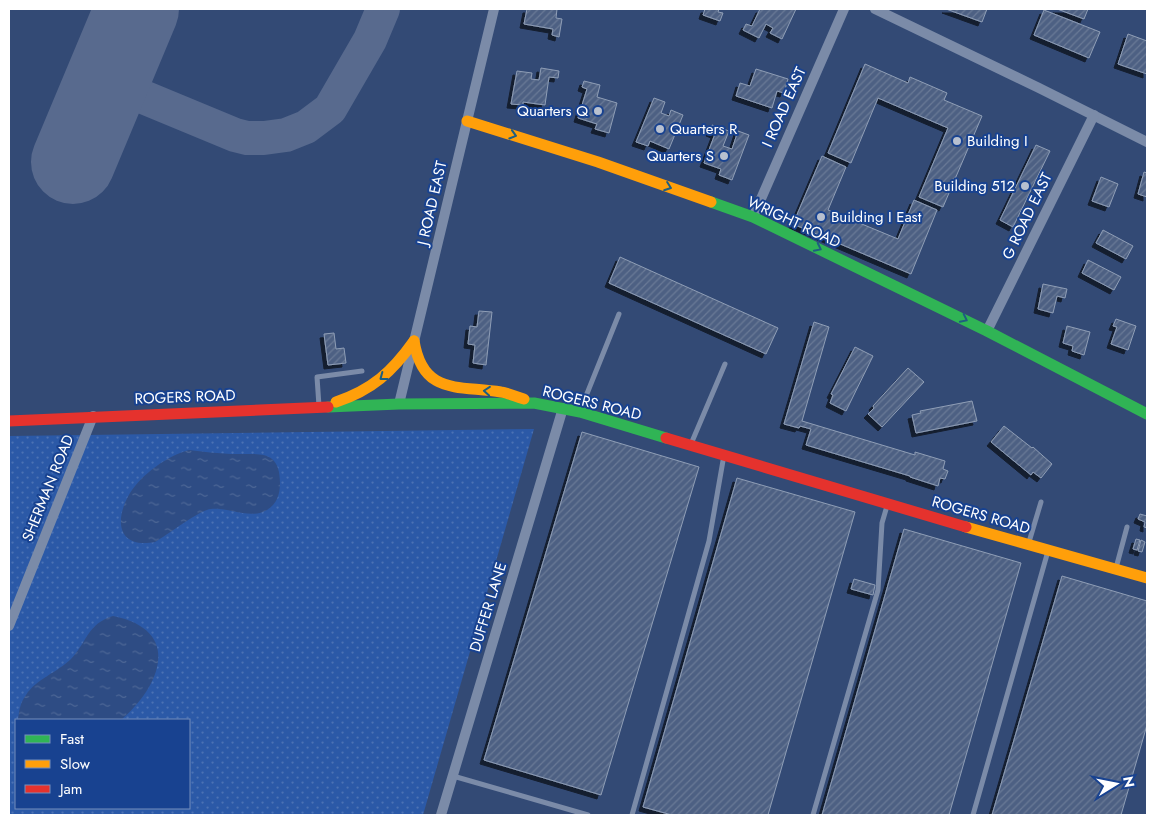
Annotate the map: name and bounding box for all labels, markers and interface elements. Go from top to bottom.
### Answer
street label: I ROAD EAST [756,63,812,151]
place label: Quarters Q [517,100,588,122]
marker: Quarters Q [592,105,604,117]
place label: Quarters R [670,118,738,140]
marker: Quarters R [654,123,666,135]
one-way arrow [509,130,517,140]
place label: Building I [967,130,1028,152]
marker: Building I [951,135,963,147]
place label: Quarters S [647,145,714,167]
marker: Quarters S [718,150,730,162]
street label: J ROAD EAST [411,159,452,249]
street label: G ROAD EAST [997,169,1057,263]
place label: Building 512 [934,175,1015,197]
marker: Building 512 [1019,180,1031,192]
one-way arrow [663,181,671,191]
street label: WRIGHT ROAD [744,191,844,253]
place label: Building I East [831,206,922,228]
marker: Building I East [815,211,827,223]
one-way arrow [812,242,821,252]
one-way arrow [959,313,968,323]
one-way arrow [379,371,389,380]
street label: ROGERS ROAD [540,380,644,426]
street label: ROGERS ROAD [134,384,236,410]
one-way arrow [483,386,491,397]
street label: SHERMAN ROAD [17,431,79,545]
street label: ROGERS ROAD [929,490,1033,540]
street label: DUFFER LANE [464,559,512,655]
legend [15,719,190,809]
text: Fast [60,728,84,750]
text: Slow [60,753,91,775]
north arrow [1091,759,1141,809]
text: N [1118,775,1140,789]
text: Jam [58,778,83,800]

